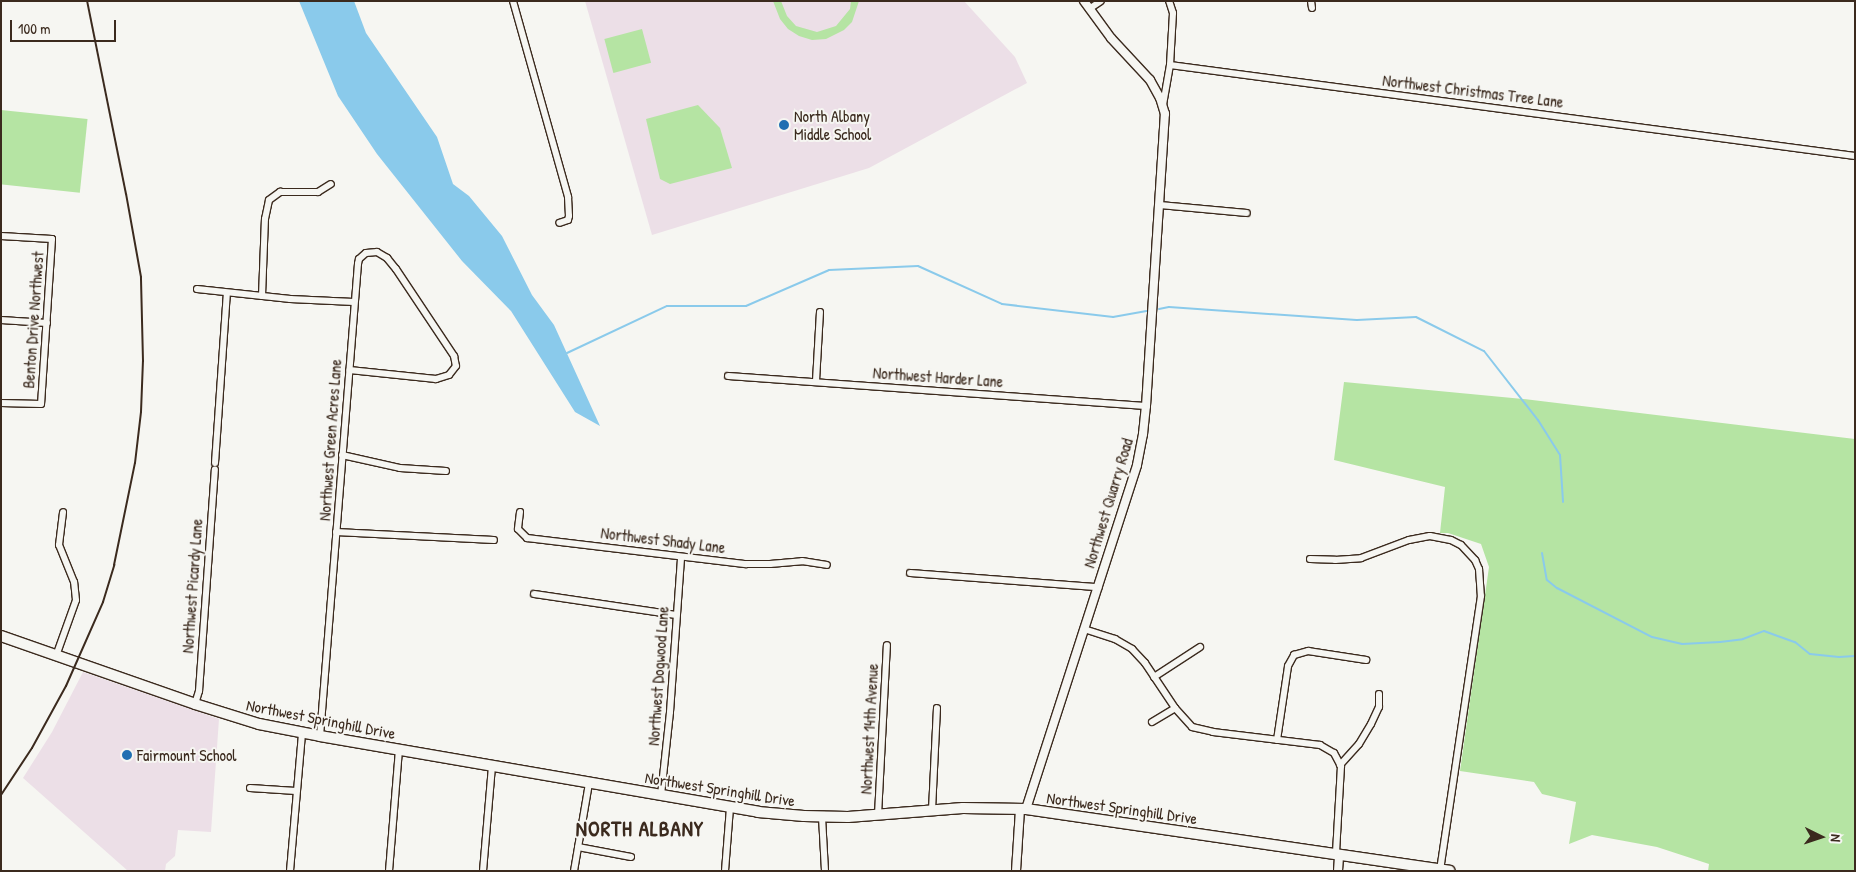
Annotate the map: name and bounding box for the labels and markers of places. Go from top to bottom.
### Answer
place label: North Albany Middle School [794,106,871,144]
marker: North Albany Middle School [778,119,790,131]
place label: Fairmount School [137,745,237,765]
marker: Fairmount School [121,749,133,761]

